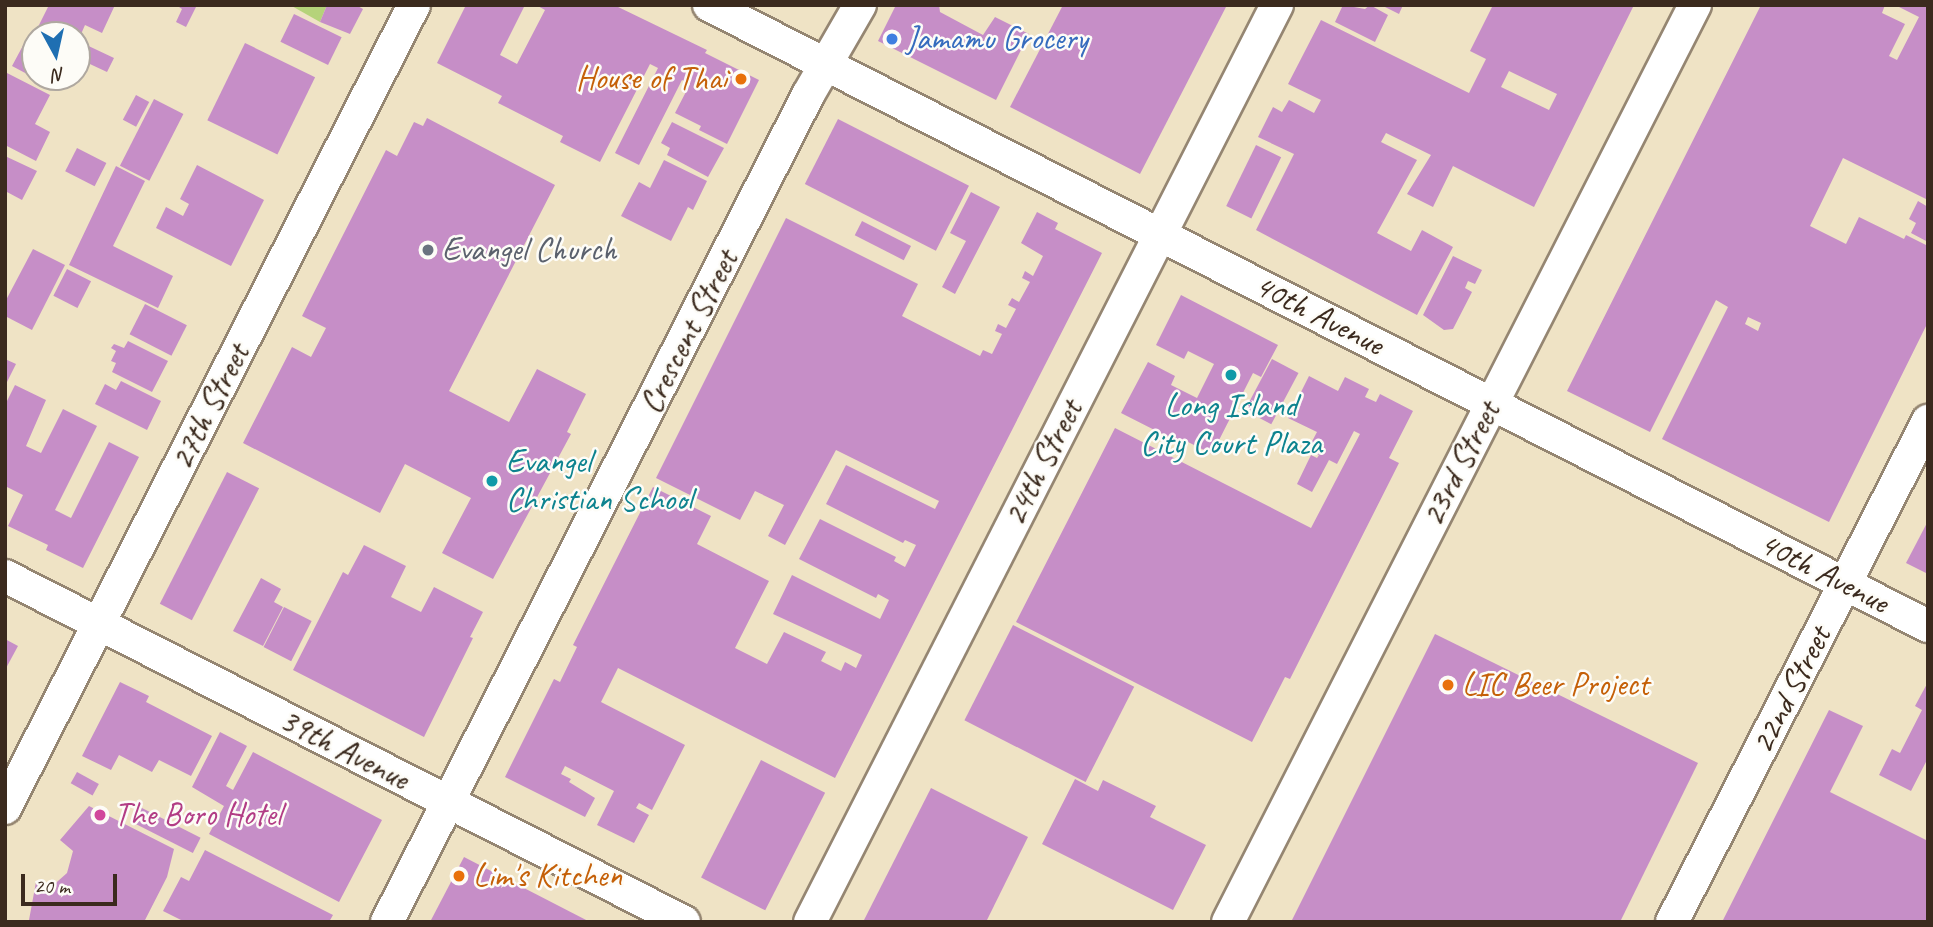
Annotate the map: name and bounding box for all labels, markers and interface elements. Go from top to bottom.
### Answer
place label: Jamamu Grocery [906,19,1087,59]
north arrow [21,21,91,91]
marker: Jamamu Grocery [884,31,900,47]
place label: House of Thai [574,59,727,99]
text: N [51,62,66,88]
marker: House of Thai [733,71,749,87]
place label: Evangel Church [442,230,618,270]
marker: Evangel Church [420,242,436,258]
street label: Crescent Street [631,244,747,420]
street label: 40th Avenue [1248,266,1390,364]
street label: 27th Street [162,338,258,476]
marker: Long Island City Court Plaza [1223,367,1239,383]
place label: Long Island City Court Plaza [1140,386,1322,464]
street label: 24th Street [995,394,1091,532]
street label: 23rd Street [1413,395,1509,533]
place label: Evangel Christian School [506,442,691,520]
marker: Evangel Christian School [484,473,500,489]
street label: 40th Avenue [1753,524,1895,622]
street label: 22nd Street [1742,620,1840,760]
place label: LIC Beer Project [1462,665,1650,705]
marker: LIC Beer Project [1440,677,1456,693]
street label: 39th Avenue [273,701,415,799]
place label: The Boro Hotel [114,795,282,835]
marker: The Boro Hotel [92,807,108,823]
place label: Lim's Kitchen [473,856,621,896]
scale bar [24,860,121,904]
marker: Lim's Kitchen [451,868,467,884]
text: 20 m [34,873,70,899]

